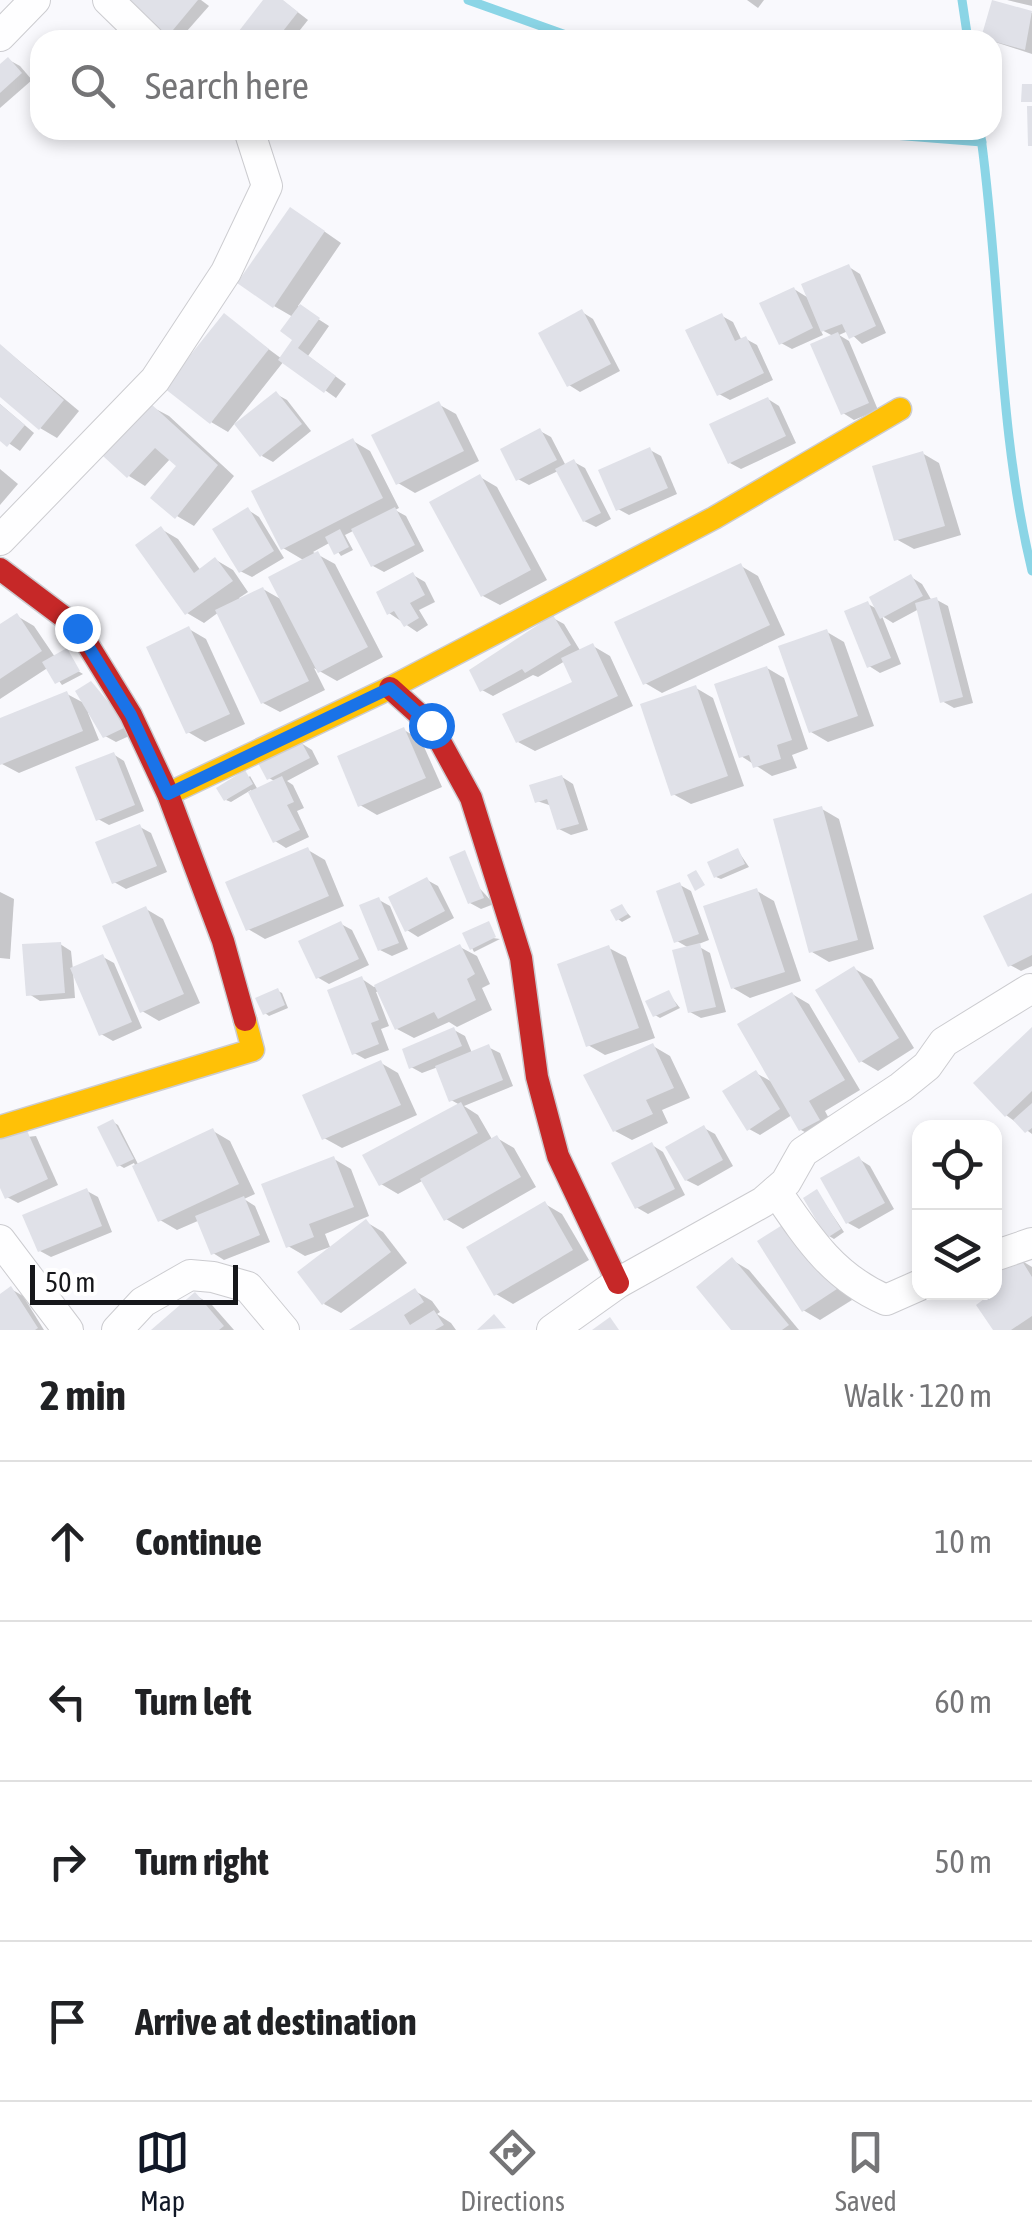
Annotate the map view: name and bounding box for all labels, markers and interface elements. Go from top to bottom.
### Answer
search box [30,30,1002,140]
icon: search [65,58,120,113]
text: Search here [145,64,309,107]
route end [55,606,101,652]
route start [409,703,455,749]
map controls [912,1120,1002,1300]
button: locate [912,1120,1002,1210]
button: layers [912,1210,1002,1300]
scale bar [30,1260,238,1304]
text: 50 m [45,1266,95,1298]
text: 2 min [40,1371,126,1419]
text: Walk · 120 m [844,1377,992,1414]
icon: ahead [40,1514,95,1569]
text: Continue [135,1520,262,1563]
text: 10 m [934,1523,992,1560]
icon: left [40,1674,95,1729]
text: Turn left [135,1680,251,1723]
text: 60 m [934,1683,992,1720]
icon: right [40,1834,95,1889]
text: Turn right [135,1840,269,1883]
text: 50 m [934,1843,992,1880]
icon: arrive [40,1994,95,2049]
text: Arrive at destination [135,2000,417,2043]
tab: Map [135,2125,190,2217]
tab: Directions [460,2125,565,2217]
tab: Saved [835,2125,897,2217]

